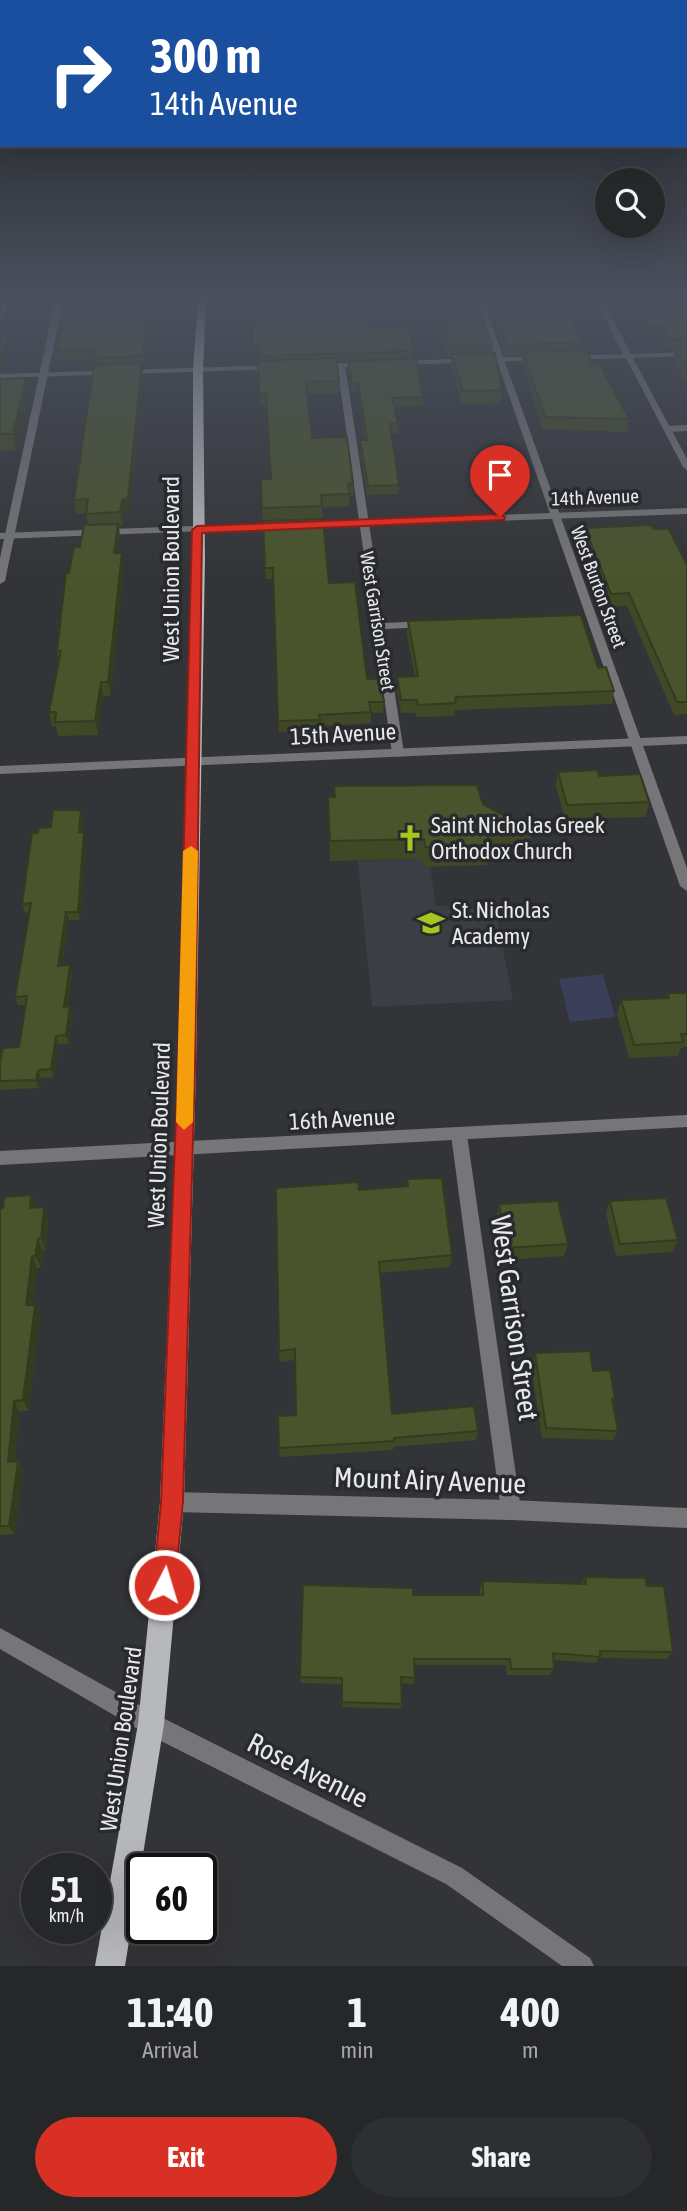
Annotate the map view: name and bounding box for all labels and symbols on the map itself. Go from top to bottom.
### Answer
pin [470,445,530,517]
street label: West Union Boulevard [158,476,184,662]
street label: 14th Avenue [551,484,639,510]
street label: West Burton Street [567,523,631,651]
street label: West Garrison Street [356,550,400,692]
street label: 15th Avenue [289,718,397,750]
place label: Saint Nicholas Greek Orthodox Church [431,812,605,864]
church icon: Saint Nicholas Greek Orthodox Church [395,823,425,853]
place label: St. Nicholas Academy [452,897,550,949]
school or university icon: St. Nicholas Academy [416,908,446,938]
street label: West Union Boulevard [143,1042,175,1228]
street label: 16th Avenue [288,1103,396,1135]
street label: West Garrison Street [485,1213,545,1423]
street label: Mount Airy Avenue [333,1461,527,1499]
position arrow [127,1548,201,1622]
street label: West Union Boulevard [95,1645,147,1833]
street label: Rose Avenue [242,1726,374,1814]
speed limit sign: 60 [126,1853,217,1944]

